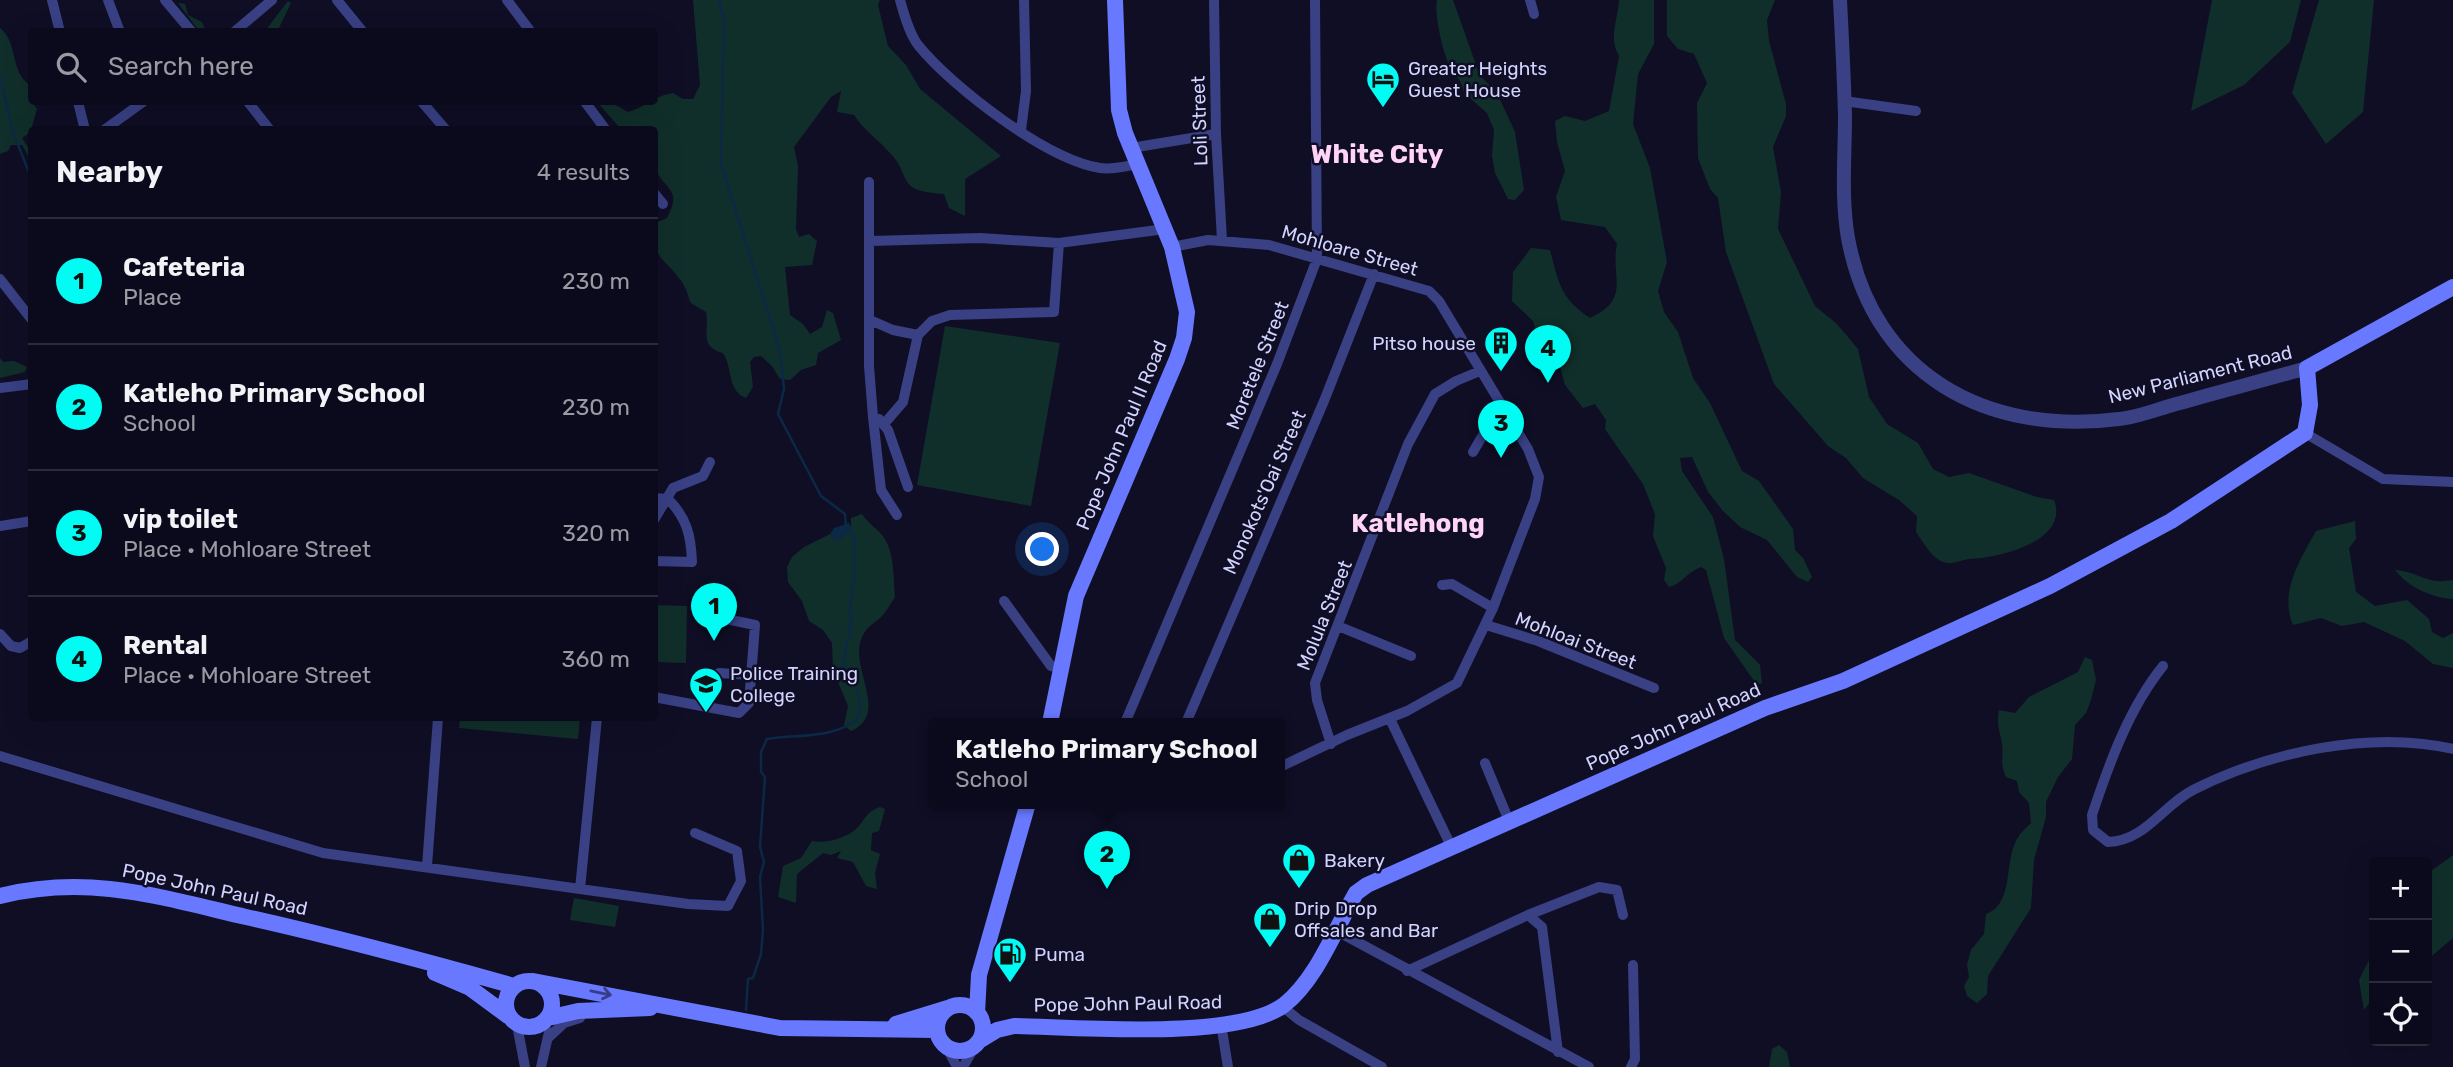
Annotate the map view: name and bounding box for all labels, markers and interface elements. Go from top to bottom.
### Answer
search box [28,28,658,105]
icon: search [52,48,90,86]
text: Search here [108,51,254,82]
place label: Greater Heights Guest House [1408,57,1547,102]
hotel icon: Greater Heights Guest House [1364,60,1402,109]
street label: Loli Street [1186,75,1213,166]
district label: White City [1311,139,1444,170]
text: Nearby [56,154,163,190]
text: 4 results [537,158,630,186]
street label: Mohloare Street [1279,220,1421,281]
text: Cafeteria [123,252,245,283]
text: 1 [73,267,85,295]
text: 230 m [562,267,630,295]
text: Place [123,283,182,311]
street label: Moretele Street [1221,297,1294,433]
building icon: Pitso house [1482,324,1520,373]
pin: 4 [1525,325,1571,383]
place label: Pitso house [1372,332,1476,355]
street label: Pope John Paul II Road [1071,337,1172,533]
street label: New Parliament Road [2106,341,2294,408]
text: Katleho Primary School [123,378,426,409]
text: 2 [72,393,86,421]
text: 230 m [562,393,630,421]
pin: 3 [1478,400,1524,458]
street label: Monokots'Oai Street [1218,406,1311,578]
text: School [123,409,196,437]
text: vip toilet [123,504,238,535]
district label: Katlehong [1351,508,1485,539]
text: 3 [71,519,87,547]
text: 320 m [562,519,630,547]
your location [1025,532,1059,566]
text: Place · Mohloare Street [123,535,371,563]
street label: Molula Street [1292,556,1357,674]
pin: 1 [691,583,737,641]
street label: Mohloai Street [1512,607,1640,674]
text: Rental [123,630,208,661]
text: 4 [71,645,87,673]
text: 360 m [562,645,630,673]
text: Place · Mohloare Street [123,661,371,689]
place label: Police Training College [730,662,858,707]
school or university icon: Police Training College [687,665,725,714]
street label: Pope John Paul Road [1582,678,1764,775]
popup [928,718,1285,809]
text: Katleho Primary School [955,734,1258,765]
text: School [955,765,1028,793]
pin: 2 [1084,831,1130,889]
shop icon: Bakery [1280,841,1318,890]
place label: Bakery [1324,849,1385,872]
map controls [2369,857,2432,1046]
button: + [2369,857,2432,920]
street label: Pope John Paul Road [120,859,309,920]
place label: Drip Drop Offsales and Bar [1294,897,1439,942]
shop icon: Drip Drop Offsales and Bar [1251,900,1289,949]
button: − [2369,920,2432,983]
fuel station icon: Puma [991,935,1029,984]
place label: Puma [1034,943,1085,966]
button: locate [2369,983,2432,1046]
one-way arrow [589,986,612,1000]
street label: Pope John Paul Road [1034,990,1222,1017]

